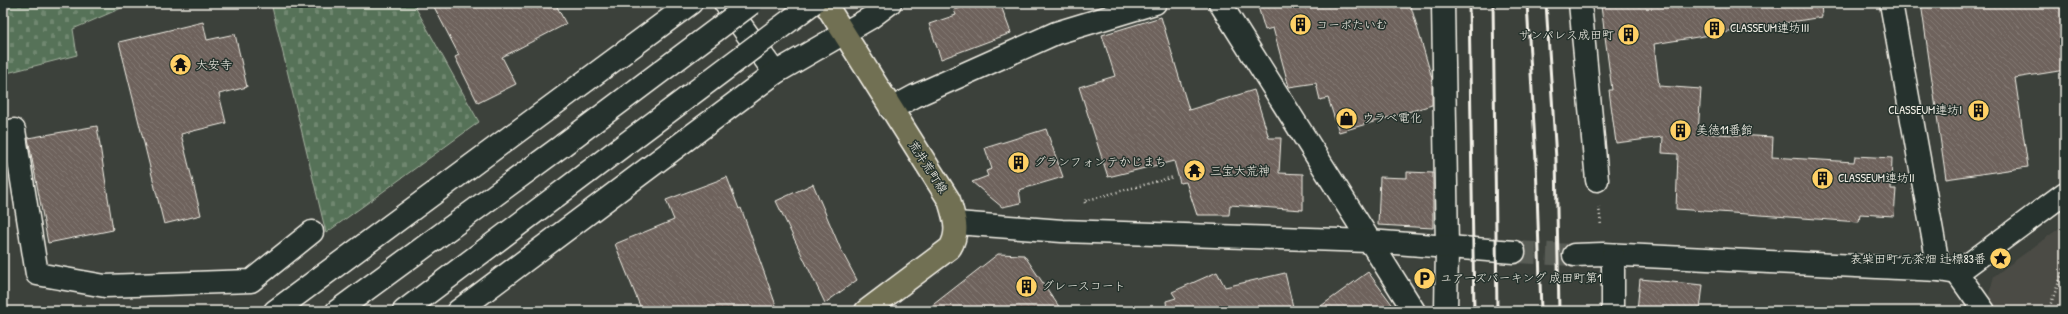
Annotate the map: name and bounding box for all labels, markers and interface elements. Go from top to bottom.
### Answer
building icon: コーポたいむ [1288,12,1314,38]
building icon: CLASSEUM連坊III [1701,15,1727,41]
place label: コーポたいむ [1316,16,1388,33]
place label: CLASSEUM連坊III [1730,19,1809,36]
building icon: サンパレス成田町 [1616,22,1642,48]
place label: サンパレス成田町 [1518,26,1614,43]
temple icon: 大安寺 [167,52,193,78]
place label: 大安寺 [196,56,232,73]
building icon: CLASSEUM連坊I [1965,97,1991,123]
place label: CLASSEUM連坊I [1888,101,1962,118]
shop icon: ウラベ電化 [1334,105,1360,131]
place label: ウラベ電化 [1362,109,1422,126]
building icon: 美徳11番館 [1668,117,1694,143]
place label: 美徳11番館 [1696,121,1753,138]
street label: 荒井荒町線 [905,137,952,197]
building icon: グランフォンテかじまち [1005,149,1031,175]
place label: グランフォンテかじまち [1034,153,1167,170]
temple icon: 三宝大荒神 [1181,158,1207,184]
place label: 三宝大荒神 [1210,162,1270,179]
building icon: CLASSEUM連坊II [1810,165,1836,191]
place label: CLASSEUM連坊II [1838,169,1915,186]
place icon: 表柴田町 元茶畑 辻標83番 [1988,246,2014,272]
place label: 表柴田町 元茶畑 辻標83番 [1850,250,1986,267]
parking icon: ユアーズパーキング 成田町第1 [1412,265,1438,291]
place label: ユアーズパーキング 成田町第1 [1440,269,1602,286]
building icon: グレースコート [1014,273,1040,299]
place label: グレースコート [1042,277,1126,294]

